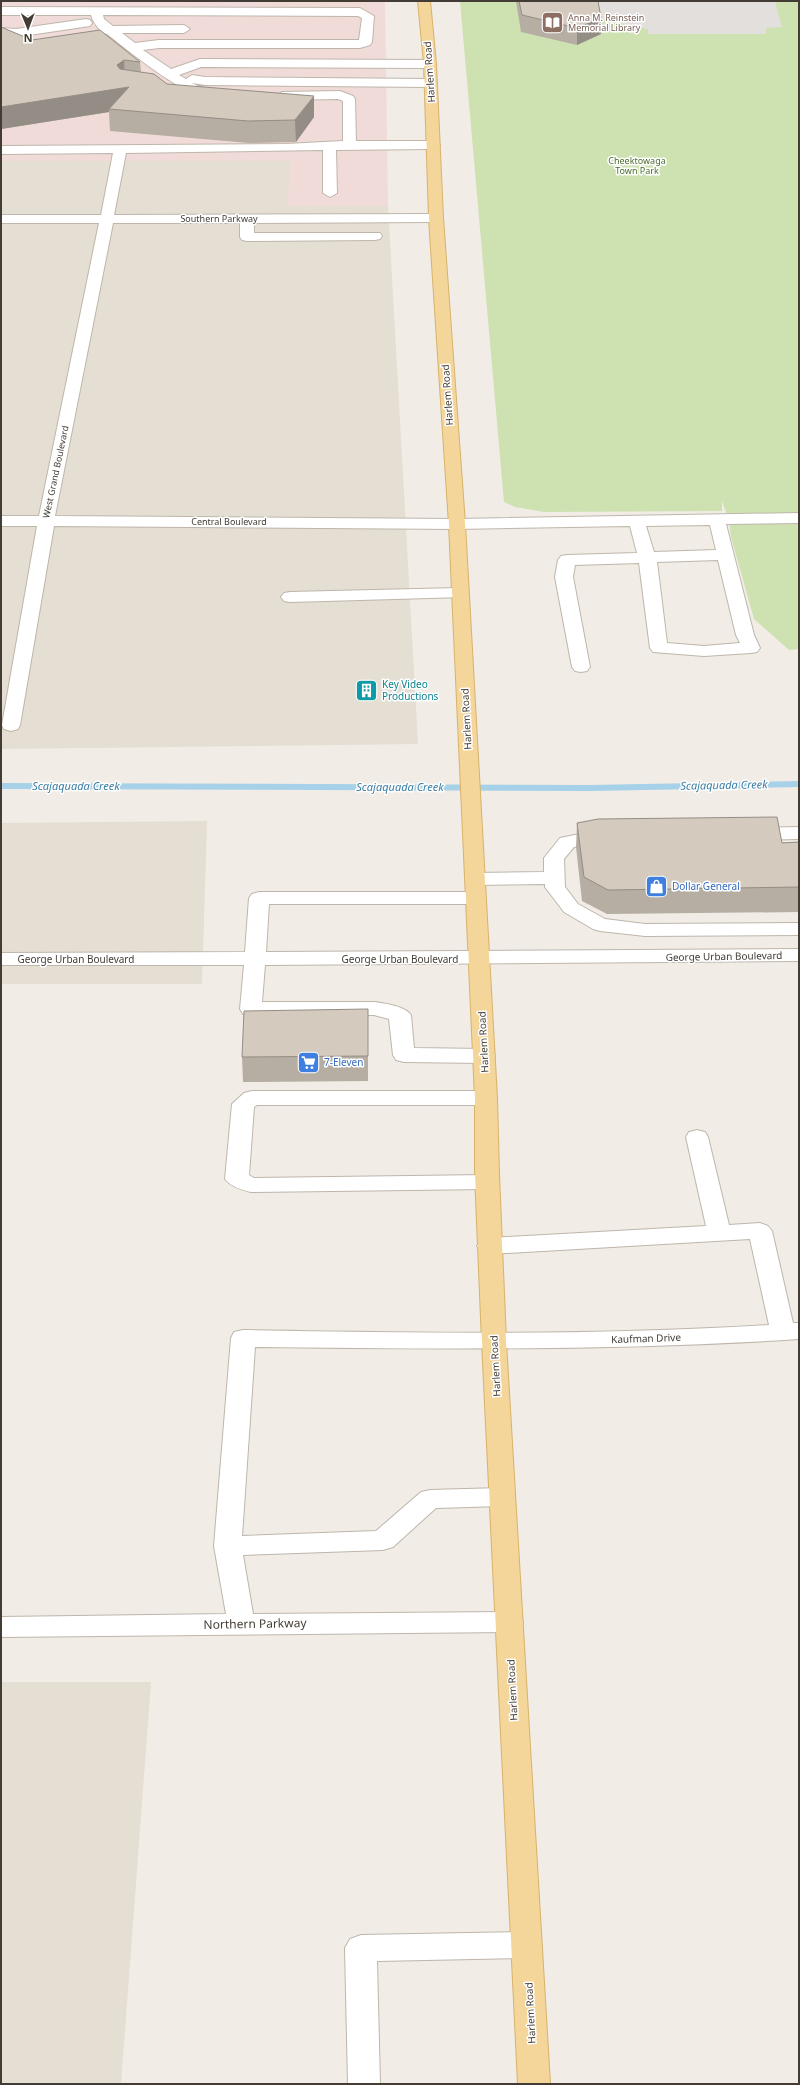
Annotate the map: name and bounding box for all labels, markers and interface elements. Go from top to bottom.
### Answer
north arrow [8,8,48,48]
library icon: Anna M. Reinstein Memorial Library [539,10,565,36]
place label: Anna M. Reinstein Memorial Library [568,11,644,34]
text: N [24,31,33,46]
street label: Harlem Road [420,41,438,103]
park label: Cheektowaga Town Park [608,154,666,177]
street label: Southern Parkway [180,212,258,225]
street label: Harlem Road [438,364,456,426]
street label: West Grand Boulevard [39,424,72,519]
street label: Central Boulevard [191,515,267,528]
building icon: Key Video Productions [353,677,379,703]
place label: Key Video Productions [382,677,439,703]
street label: Harlem Road [457,688,475,750]
water label: Scajaquada Creek [680,776,768,793]
water label: Scajaquada Creek [32,778,120,793]
water label: Scajaquada Creek [356,779,444,794]
shop icon: Dollar General [643,873,669,899]
place label: Dollar General [672,879,740,893]
street label: George Urban Boulevard [665,948,783,964]
street label: George Urban Boulevard [18,952,134,966]
street label: George Urban Boulevard [342,952,458,966]
street label: Harlem Road [474,1011,492,1073]
supermarket icon: 7-Eleven [296,1049,322,1075]
place label: 7-Eleven [324,1055,363,1069]
street label: Kaufman Drive [611,1330,682,1346]
street label: Harlem Road [486,1335,504,1397]
street label: Northern Parkway [203,1614,307,1633]
street label: Harlem Road [503,1659,521,1721]
street label: Harlem Road [521,1982,539,2044]

